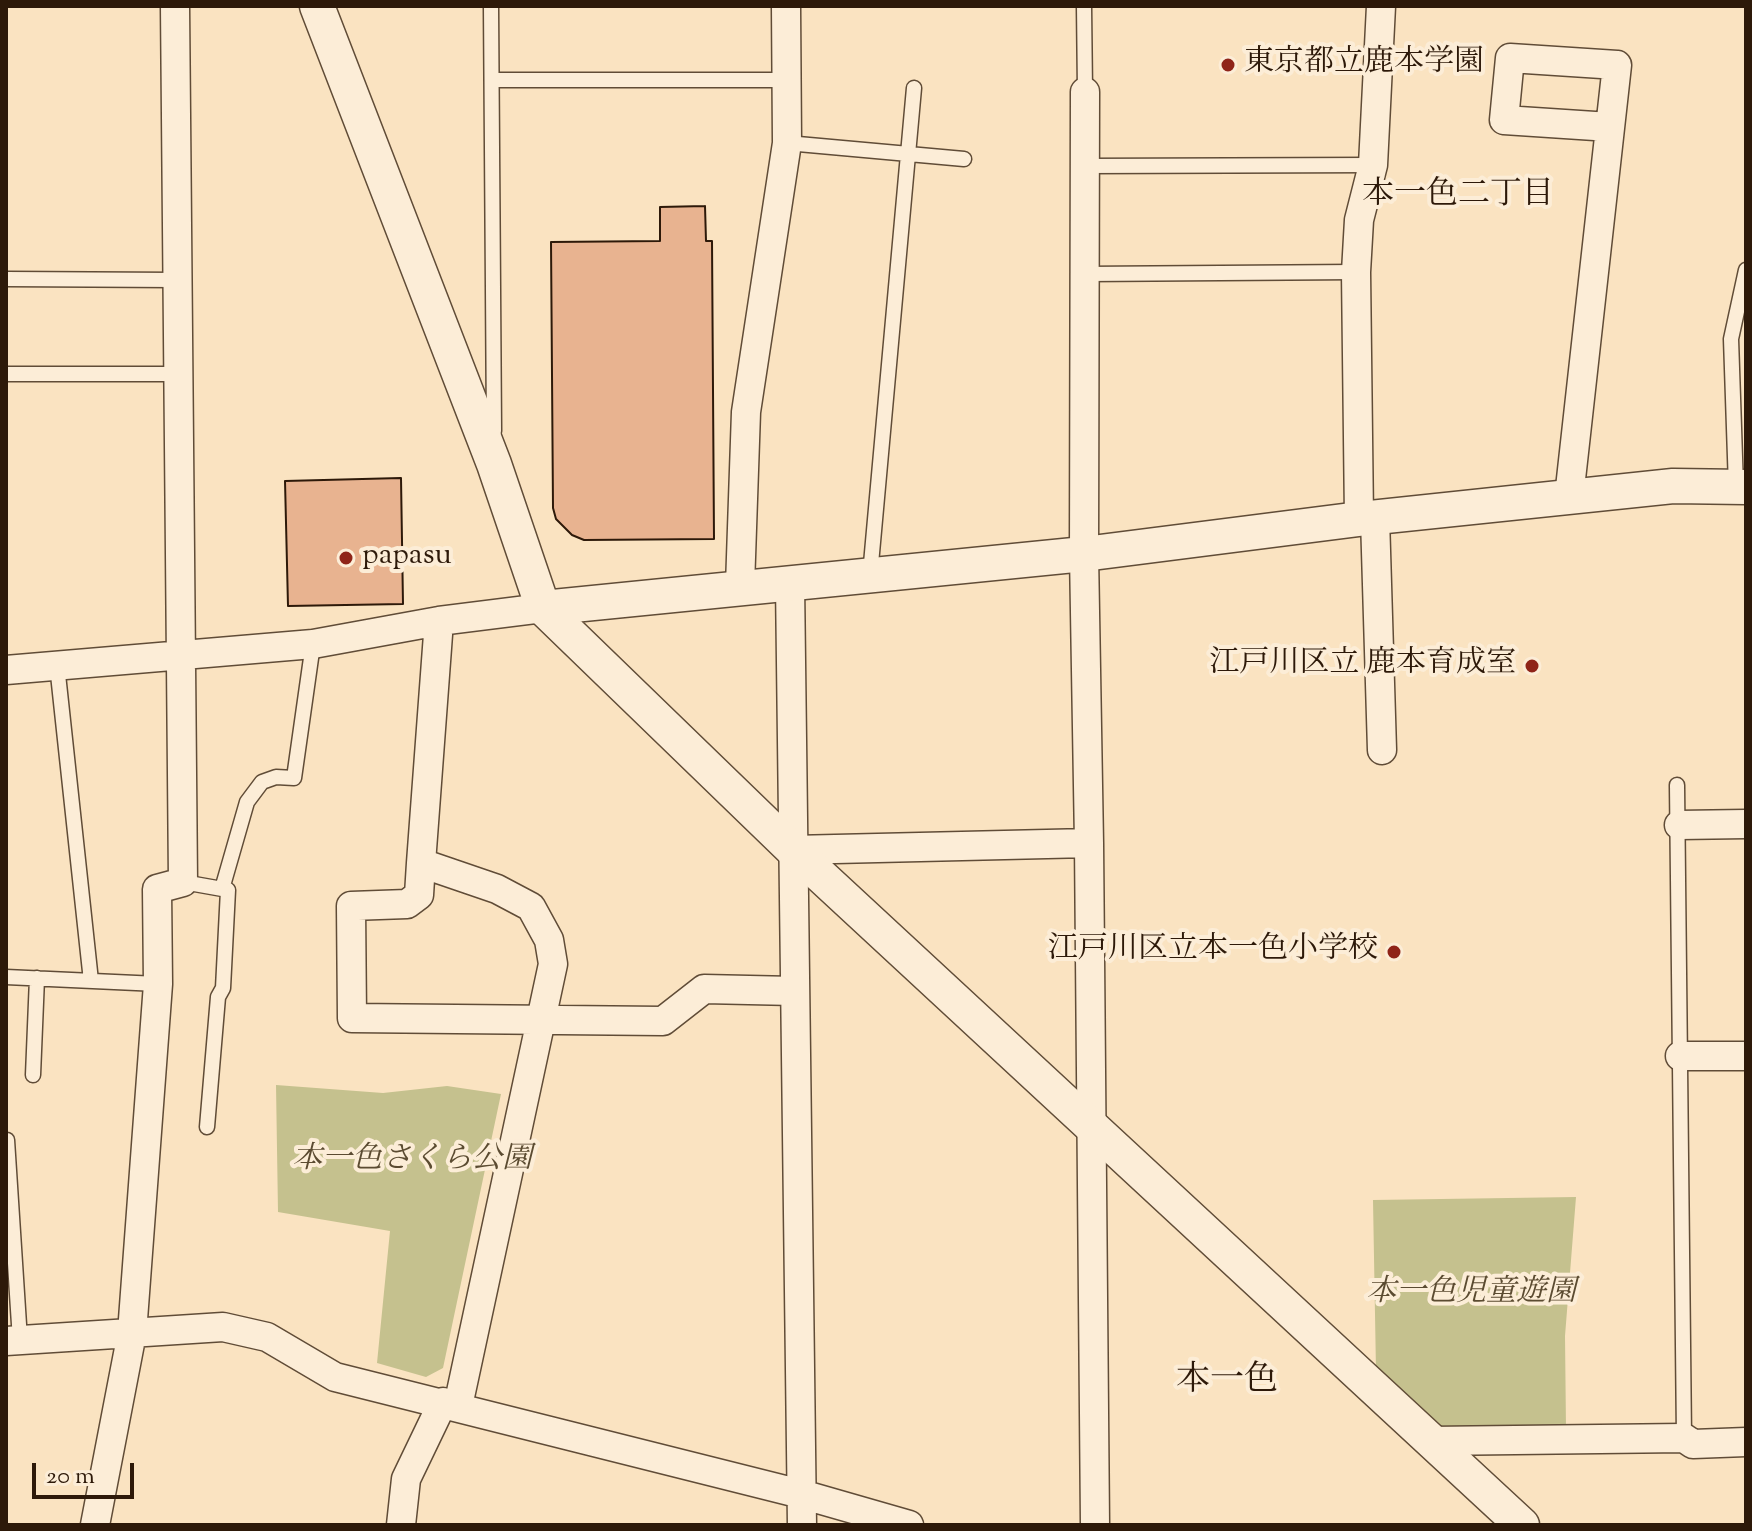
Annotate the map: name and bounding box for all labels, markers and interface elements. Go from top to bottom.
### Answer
place label: 東京都立鹿本学園 [1244,47,1484,83]
marker: 東京都立鹿本学園 [1219,56,1237,74]
district label: 本一色二丁目 [1362,179,1554,217]
place label: papasu [362,540,452,576]
marker: papasu [337,549,355,567]
place label: 江戸川区立 鹿本育成室 [1210,648,1516,684]
marker: 江戸川区立 鹿本育成室 [1523,657,1541,675]
place label: 江戸川区立本一色小学校 [1048,934,1378,970]
marker: 江戸川区立本一色小学校 [1385,943,1403,961]
park label: 本一色さくら公園 [292,1144,532,1180]
park label: 本一色児童遊園 [1366,1277,1576,1313]
district label: 本一色 [1176,1363,1278,1403]
scale bar [36,1447,138,1497]
text: 20 m [46,1460,95,1494]

